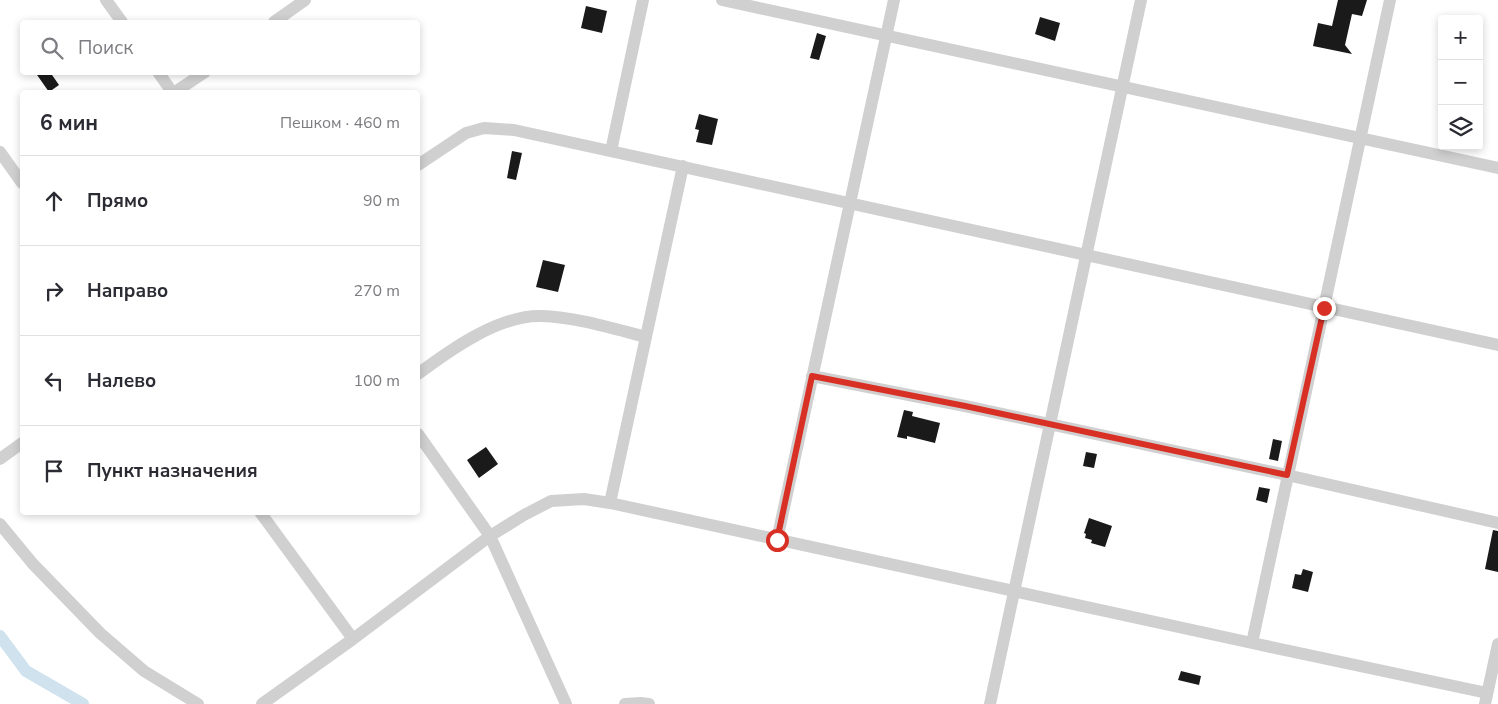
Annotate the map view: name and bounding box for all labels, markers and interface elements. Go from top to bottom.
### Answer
map controls [1438,15,1483,150]
button: + [1438,15,1483,60]
search box [20,20,420,75]
icon: search [38,34,66,62]
text: Поиск [78,35,133,61]
button: − [1438,60,1483,105]
button: layers [1438,105,1483,150]
text: 6 мин [40,109,98,137]
text: Пешком · 460 m [280,112,400,134]
icon: ahead [40,187,68,215]
text: Прямо [87,188,148,214]
text: 90 m [363,190,400,212]
icon: right [40,277,68,305]
text: Направо [87,278,168,304]
text: 270 m [353,280,400,302]
route end [1313,297,1336,320]
icon: left [40,367,68,395]
text: Налево [87,368,156,394]
text: 100 m [353,370,400,392]
icon: arrive [40,457,68,485]
text: Пункт назначения [87,458,258,484]
route start [766,529,789,552]

